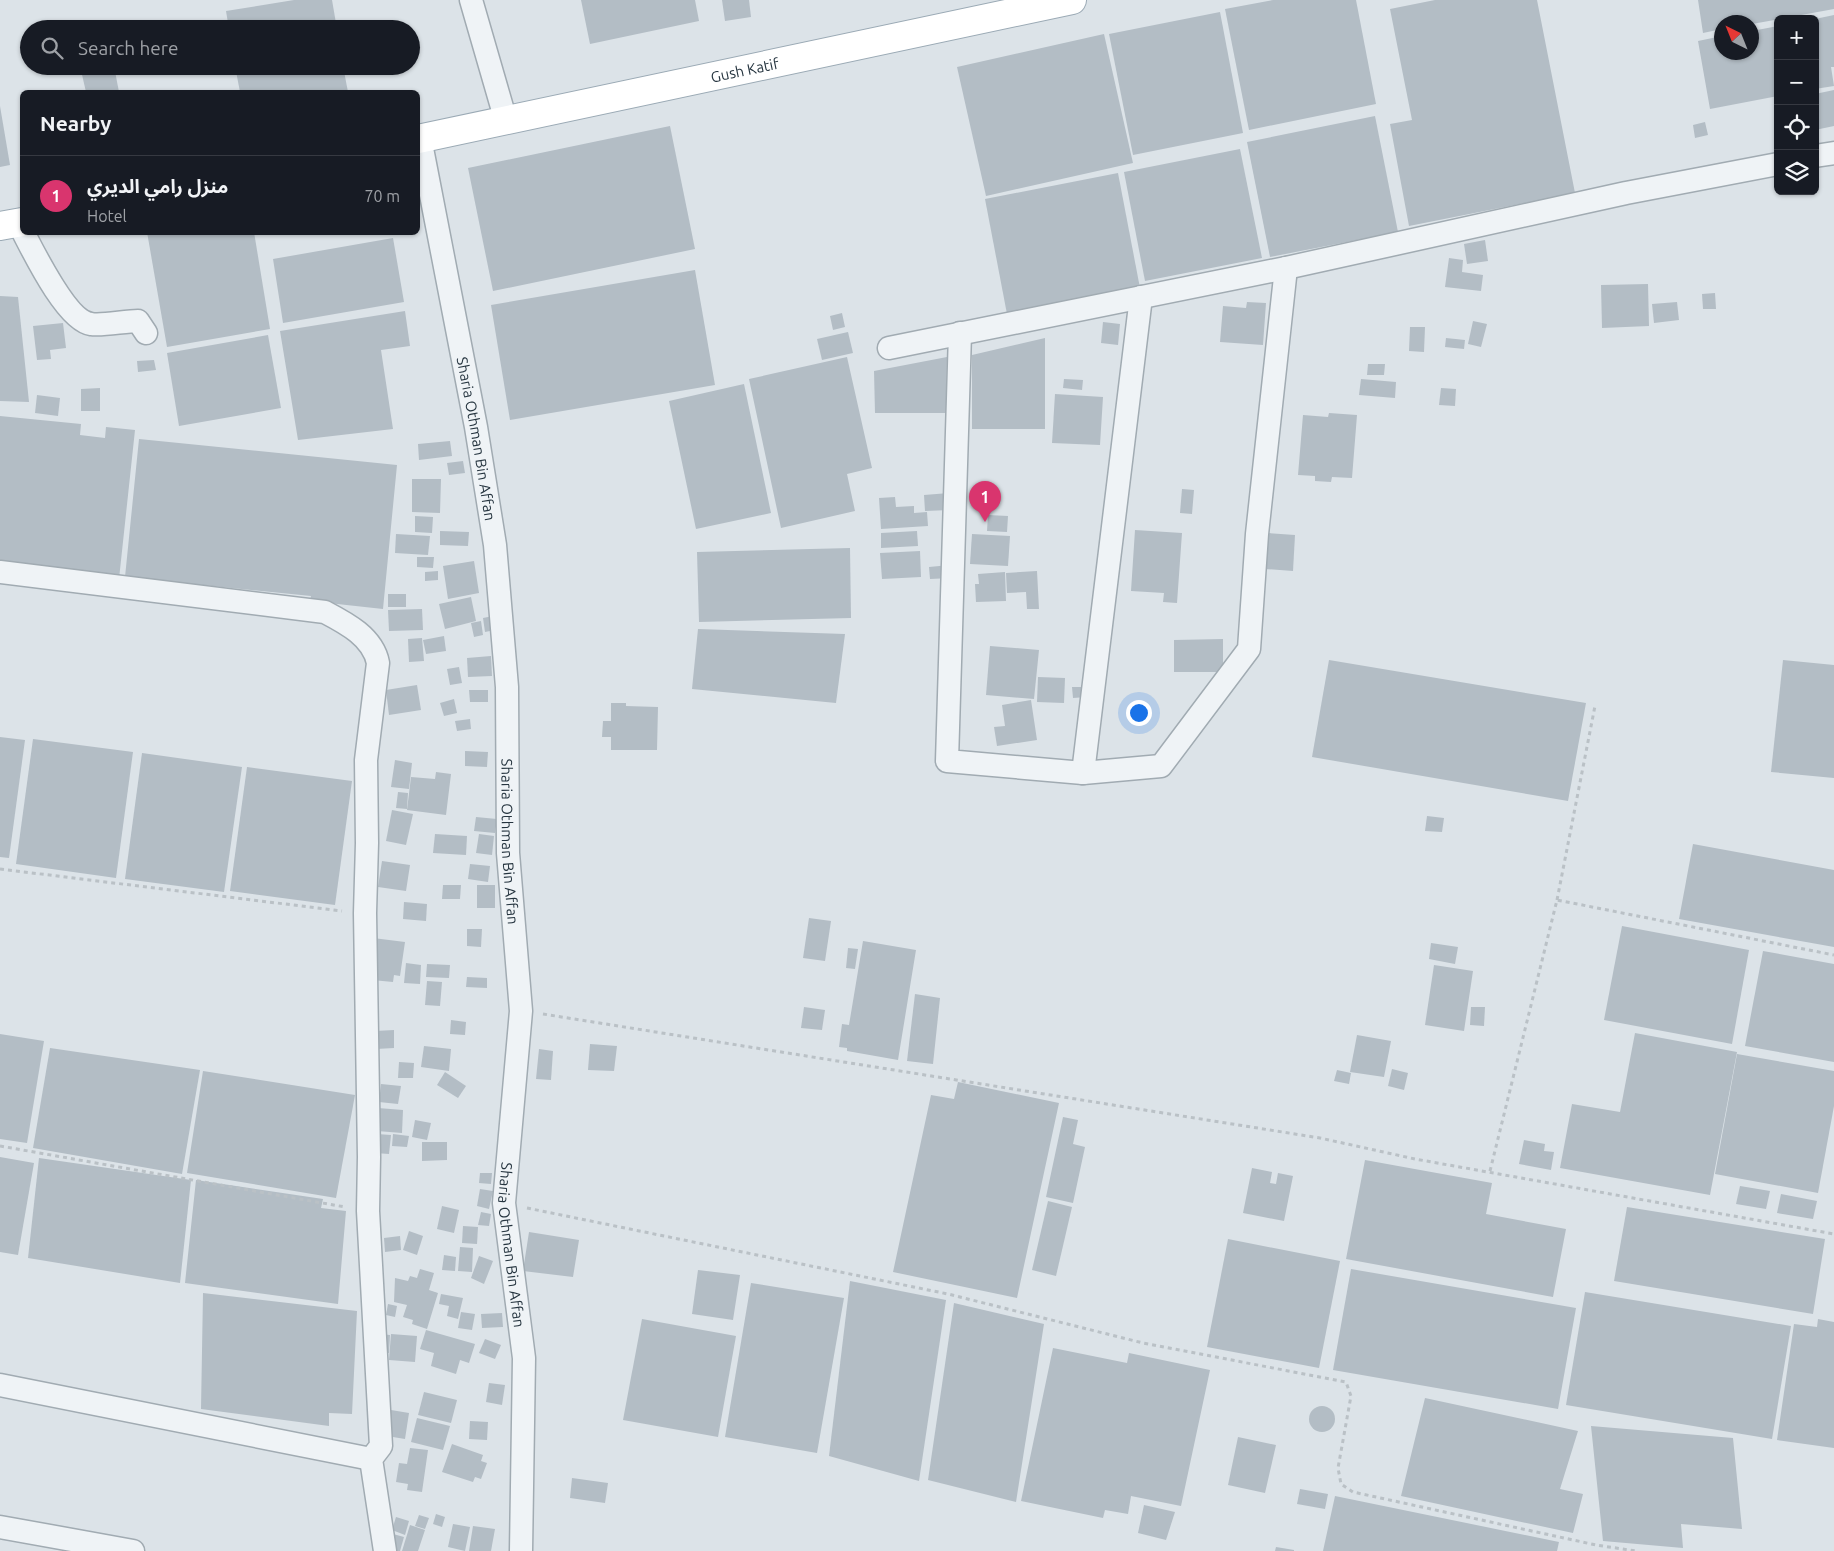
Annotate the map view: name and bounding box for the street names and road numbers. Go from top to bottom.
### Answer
street label: Gush Katif [709,54,781,85]
street label: Sharia Othman Bin Affan [454,355,499,522]
street label: Sharia Othman Bin Affan [499,758,522,925]
street label: Sharia Othman Bin Affan [495,1162,528,1328]

